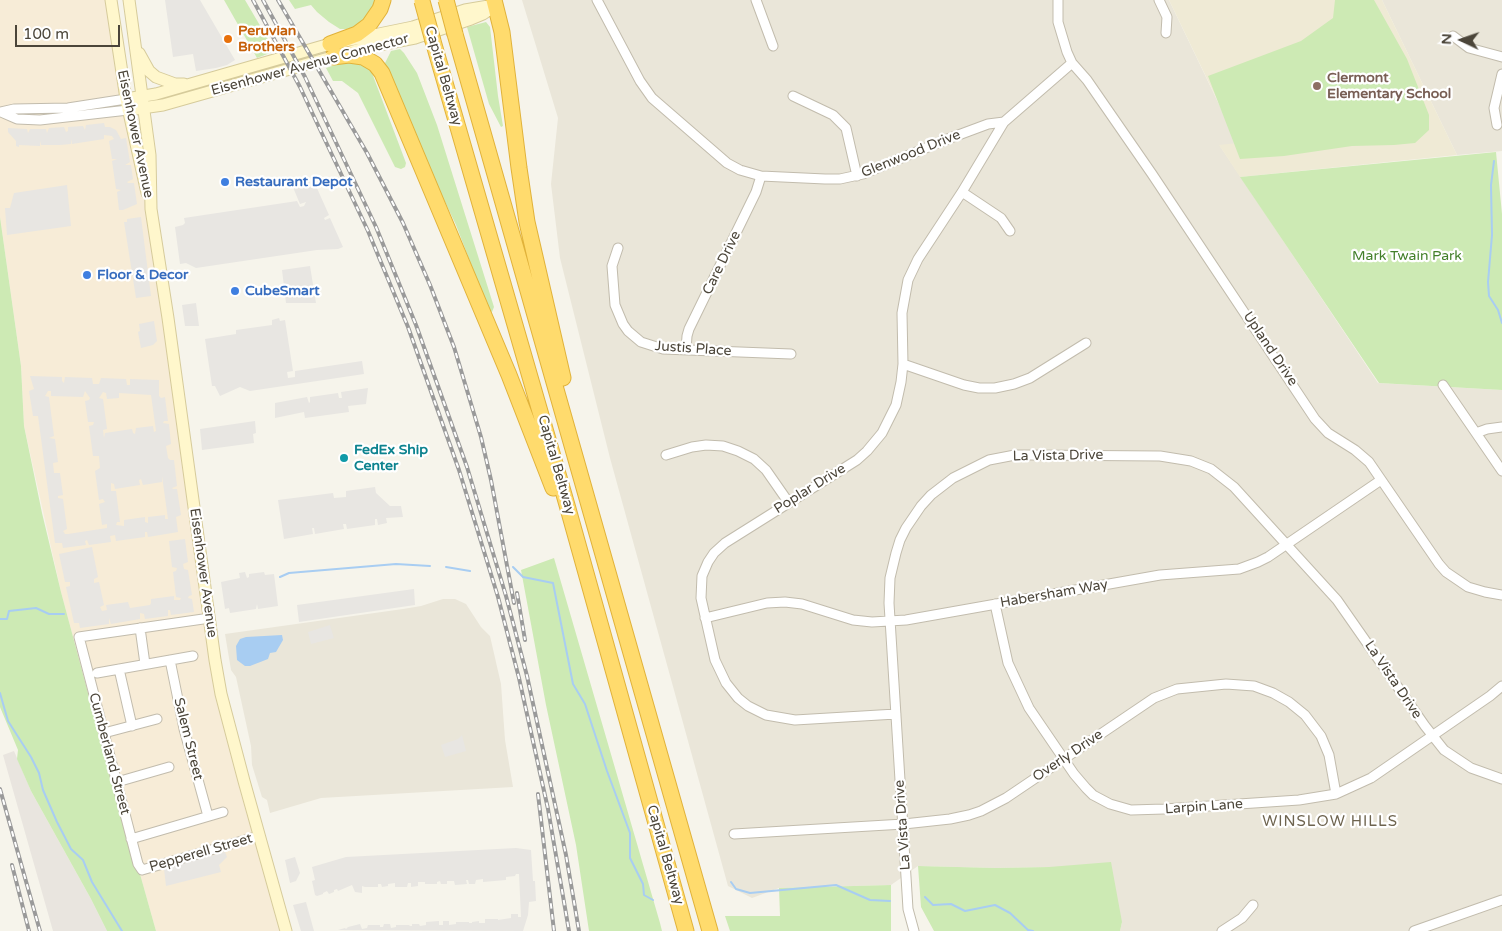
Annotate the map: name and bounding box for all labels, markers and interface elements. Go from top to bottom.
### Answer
scale bar [18,15,122,47]
north arrow [1437,15,1487,65]
place label: Peruvian Brothers [238,23,296,56]
street label: Capital Beltway [421,24,465,128]
text: 100 m [23,25,69,43]
street label: Eisenhower Avenue Connector [209,31,411,99]
marker: Peruvian Brothers [222,33,234,45]
text: N [1438,33,1455,45]
street label: Eisenhower Avenue [113,68,157,200]
place label: Clermont Elementary School [1327,70,1451,102]
marker: Clermont Elementary School [1311,80,1323,92]
street label: Glenwood Drive [859,126,963,182]
place label: Restaurant Depot [235,174,353,190]
marker: Restaurant Depot [219,176,231,188]
street label: Care Drive [699,228,745,298]
park label: Mark Twain Park [1352,248,1462,264]
place label: Floor & Decor [97,267,188,283]
marker: Floor & Decor [81,269,93,281]
place label: CubeSmart [245,283,320,299]
marker: CubeSmart [229,285,241,297]
street label: Upland Drive [1239,309,1301,389]
street label: Justis Place [654,338,732,360]
street label: Capital Beltway [534,413,578,517]
place label: FedEx Ship Center [354,442,428,474]
street label: La Vista Drive [1013,447,1103,465]
marker: FedEx Ship Center [338,452,350,464]
street label: Poplar Drive [771,460,849,518]
street label: Eisenhower Avenue [186,507,220,639]
street label: Habersham Way [999,576,1109,612]
street label: La Vista Drive [1361,638,1425,722]
street label: Cumberland Street [85,691,133,817]
street label: Salem Street [170,696,206,782]
street label: Overly Drive [1030,726,1106,786]
street label: La Vista Drive [891,779,915,871]
street label: Larpin Lane [1164,796,1244,818]
street label: Capital Beltway [643,803,687,907]
district label: WINSLOW HILLS [1261,813,1399,831]
street label: Pepperell Street [148,830,254,876]

